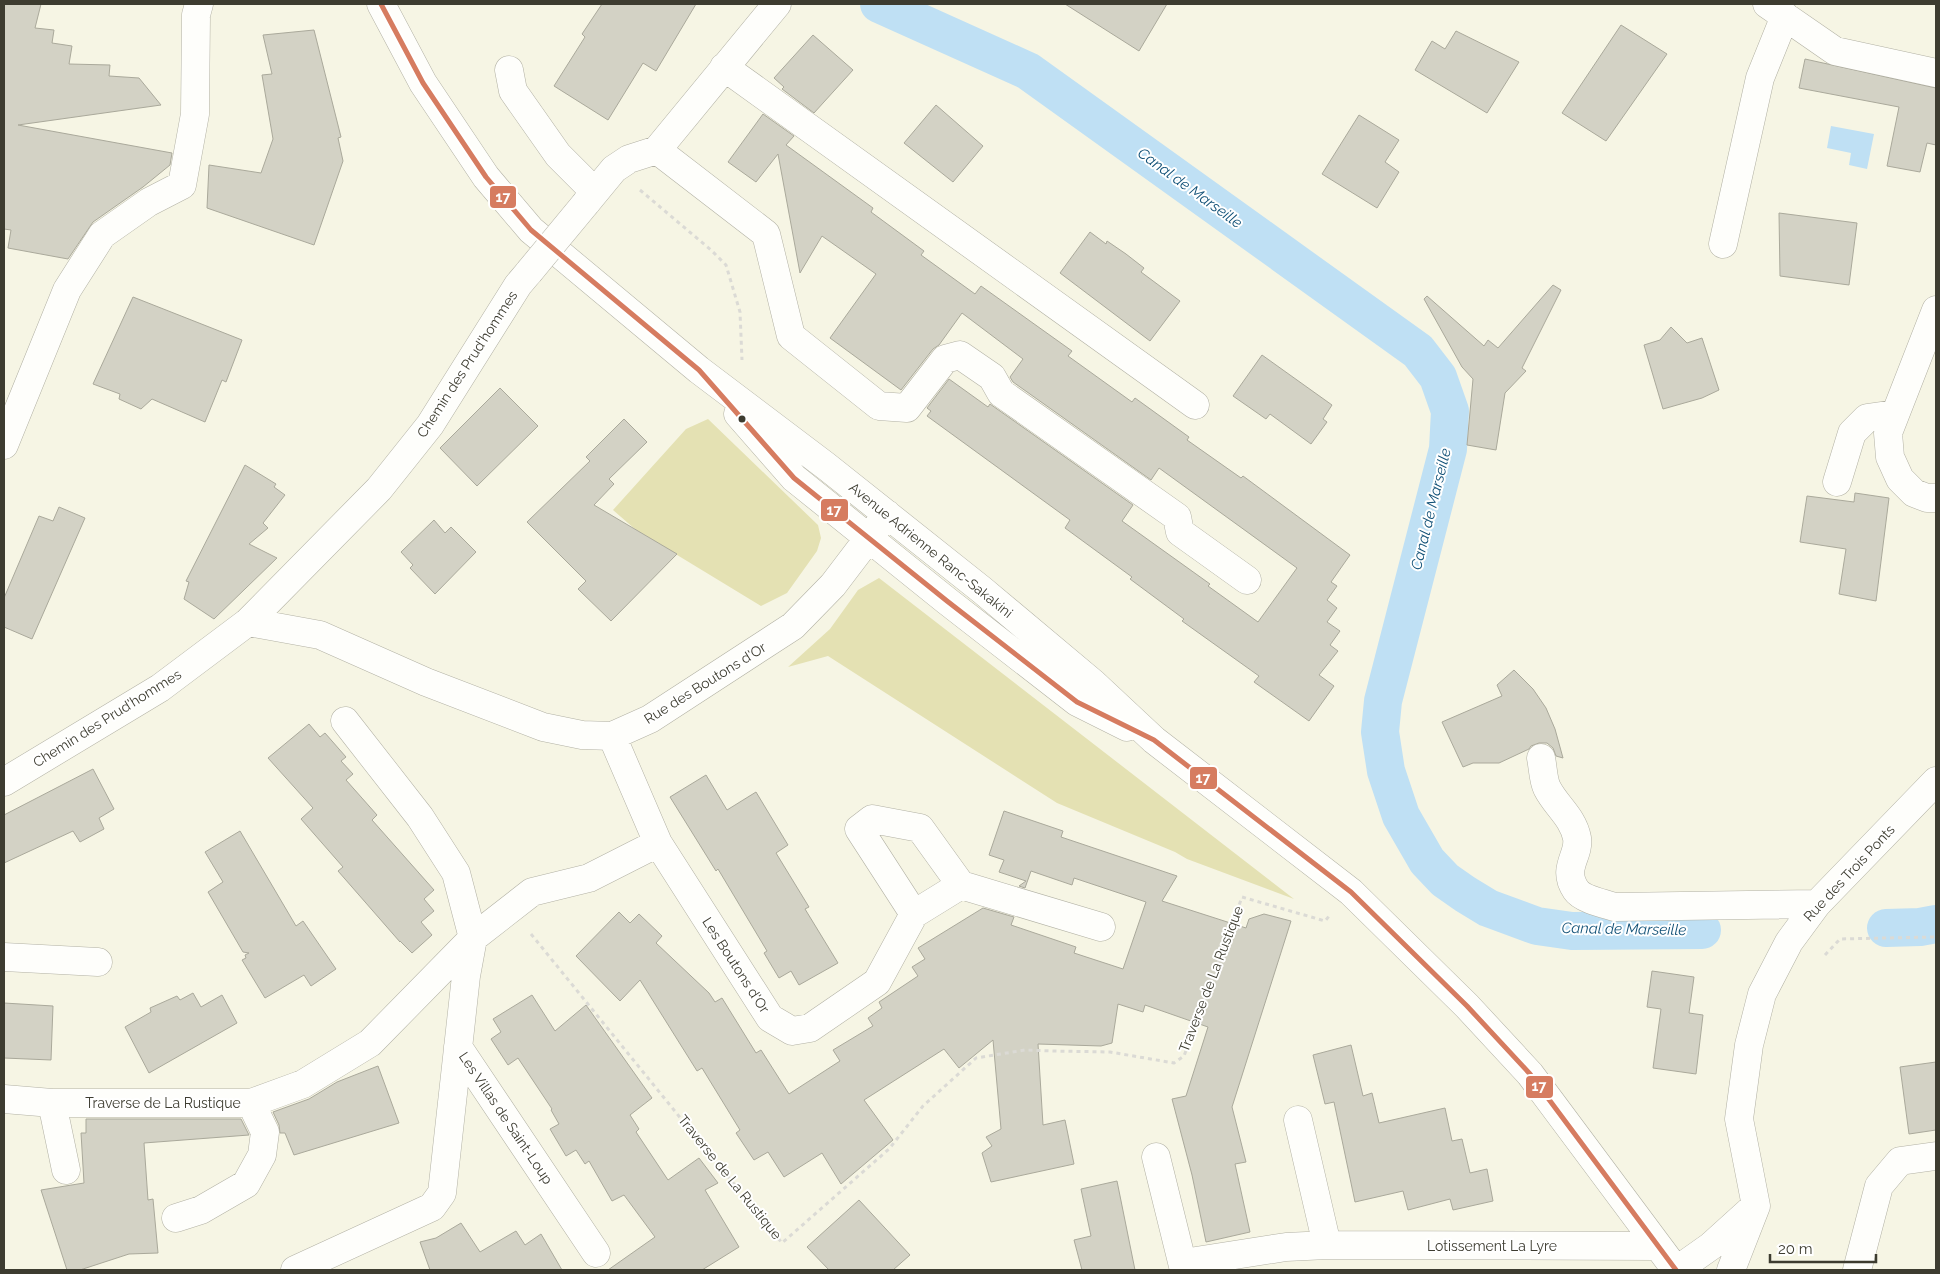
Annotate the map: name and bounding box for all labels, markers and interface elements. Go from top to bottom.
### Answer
water label: Canal de Marseille [1134,144,1246,232]
line badge: 17 [489,185,517,209]
text: 17 [496,189,511,205]
street label: Chemin des Prud'hommes [414,288,521,440]
unlabelled marker [737,414,747,424]
water label: Canal de Marseille [1407,446,1455,572]
street label: Avenue Adrienne Ranc-Sakakini [846,479,1016,621]
line badge: 17 [820,498,849,522]
text: 17 [827,502,842,518]
street label: Rue des Boutons d'Or [641,639,769,727]
street label: Chemin des Prud'hommes [30,666,184,770]
line badge: 17 [1189,766,1218,790]
text: 17 [1196,770,1211,786]
street label: Rue des Trois Ponts [1800,821,1898,925]
street label: Traverse de La Rustique [1176,904,1246,1054]
street label: Les Boutons d'Or [699,914,773,1016]
water label: Canal de Marseille [1561,919,1687,939]
street label: Les Villas de Saint-Loup [456,1049,556,1187]
line badge: 17 [1525,1075,1554,1099]
text: 17 [1532,1078,1547,1094]
street label: Traverse de La Rustique [85,1095,241,1111]
street label: Traverse de La Rustique [675,1112,785,1242]
scale bar [1770,1232,1876,1264]
street label: Lotissement La Lyre [1427,1238,1557,1254]
text: 20 m [1778,1240,1813,1258]

